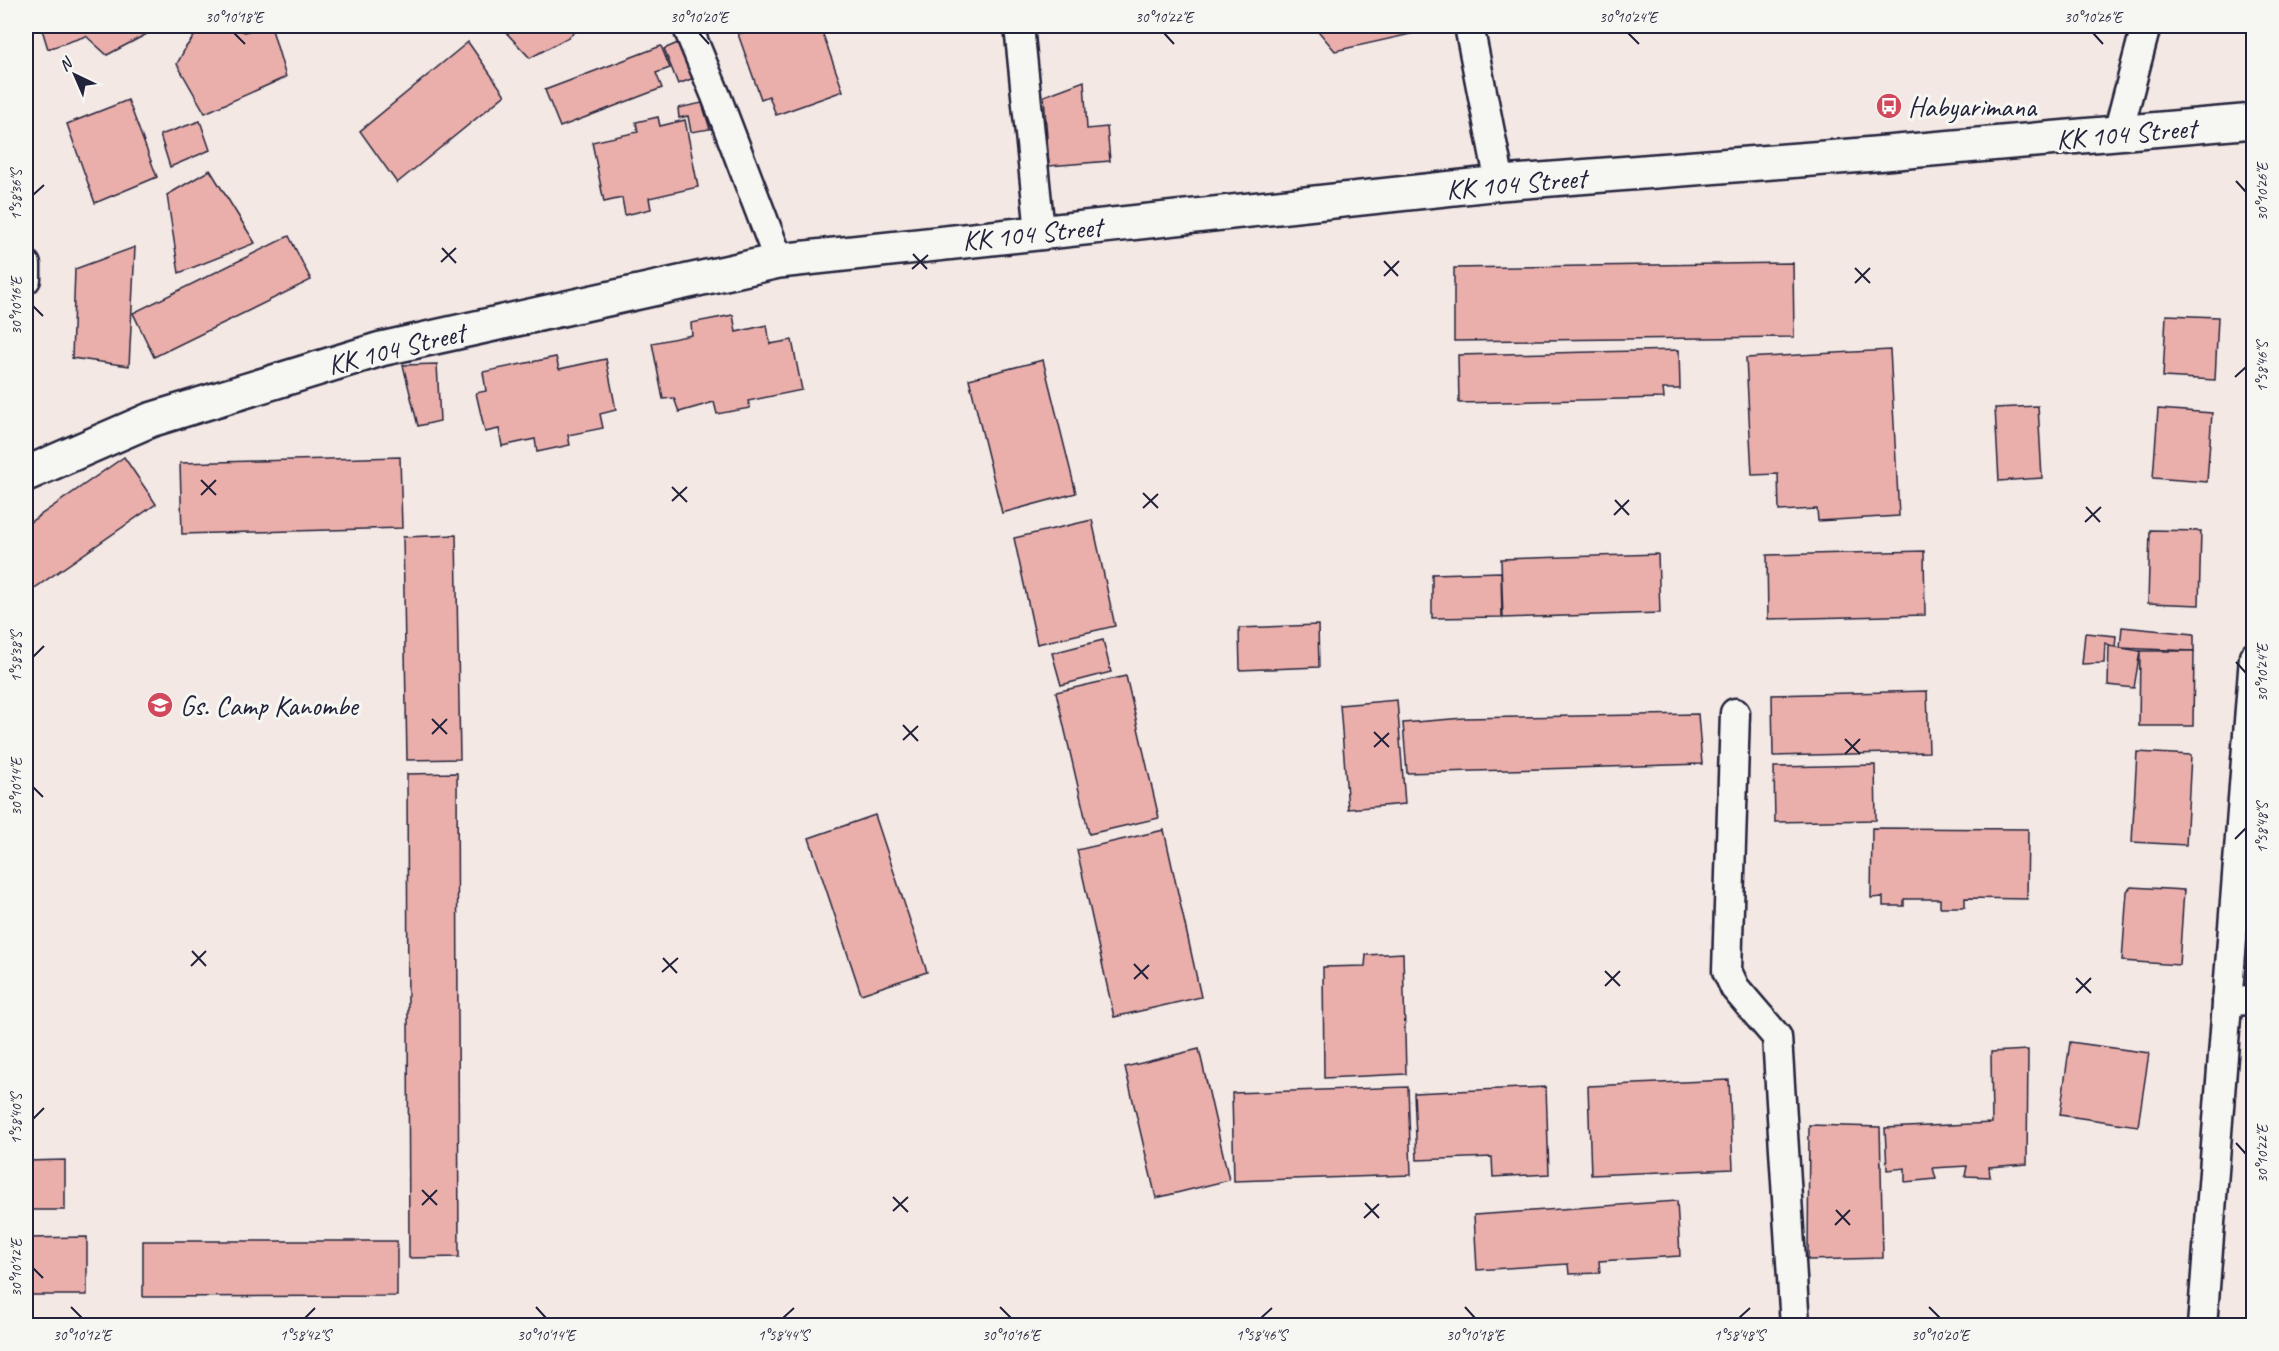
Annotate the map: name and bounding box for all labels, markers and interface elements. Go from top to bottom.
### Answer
text: 30°10'18"E [205,8,265,27]
text: 30°10'20"E [670,8,730,27]
text: 30°10'22"E [1135,8,1195,27]
text: 30°10'24"E [1599,8,1659,27]
text: 30°10'26"E [2064,8,2124,27]
north arrow [45,45,105,105]
text: N [55,52,78,76]
place label: Habyarimana [1908,89,2038,124]
bus stop icon: Habyarimana [1874,91,1904,121]
street label: KK 104 Street [2055,110,2201,157]
street label: KK 104 Street [1445,160,1591,207]
text: 30°10'26"E [2253,161,2272,221]
text: 1°58'36"S [7,167,26,220]
street label: KK 104 Street [961,208,1107,258]
text: 30°10'16"E [7,275,26,335]
street label: KK 104 Street [324,314,472,382]
text: 1°58'46"S [2253,339,2272,392]
text: 1°58'38"S [7,629,26,682]
text: 30°10'24"E [2253,642,2272,702]
place label: Gs. Camp Kanombe [180,688,360,723]
school or university icon: Gs. Camp Kanombe [145,690,175,720]
text: 30°10'14"E [7,756,26,816]
text: 1°58'48"S [2253,800,2272,853]
text: 1°58'40"S [7,1091,26,1144]
text: 30°10'22"E [2253,1123,2272,1183]
text: 30°10'12"E [7,1237,26,1297]
text: 30°10'12"E [53,1326,113,1345]
text: 1°58'42"S [280,1326,333,1345]
text: 30°10'14"E [517,1326,577,1345]
text: 1°58'44"S [758,1326,811,1345]
text: 30°10'16"E [982,1326,1042,1345]
text: 1°58'46"S [1236,1326,1289,1345]
text: 30°10'18"E [1446,1326,1506,1345]
text: 1°58'48"S [1714,1326,1767,1345]
text: 30°10'20"E [1911,1326,1971,1345]

